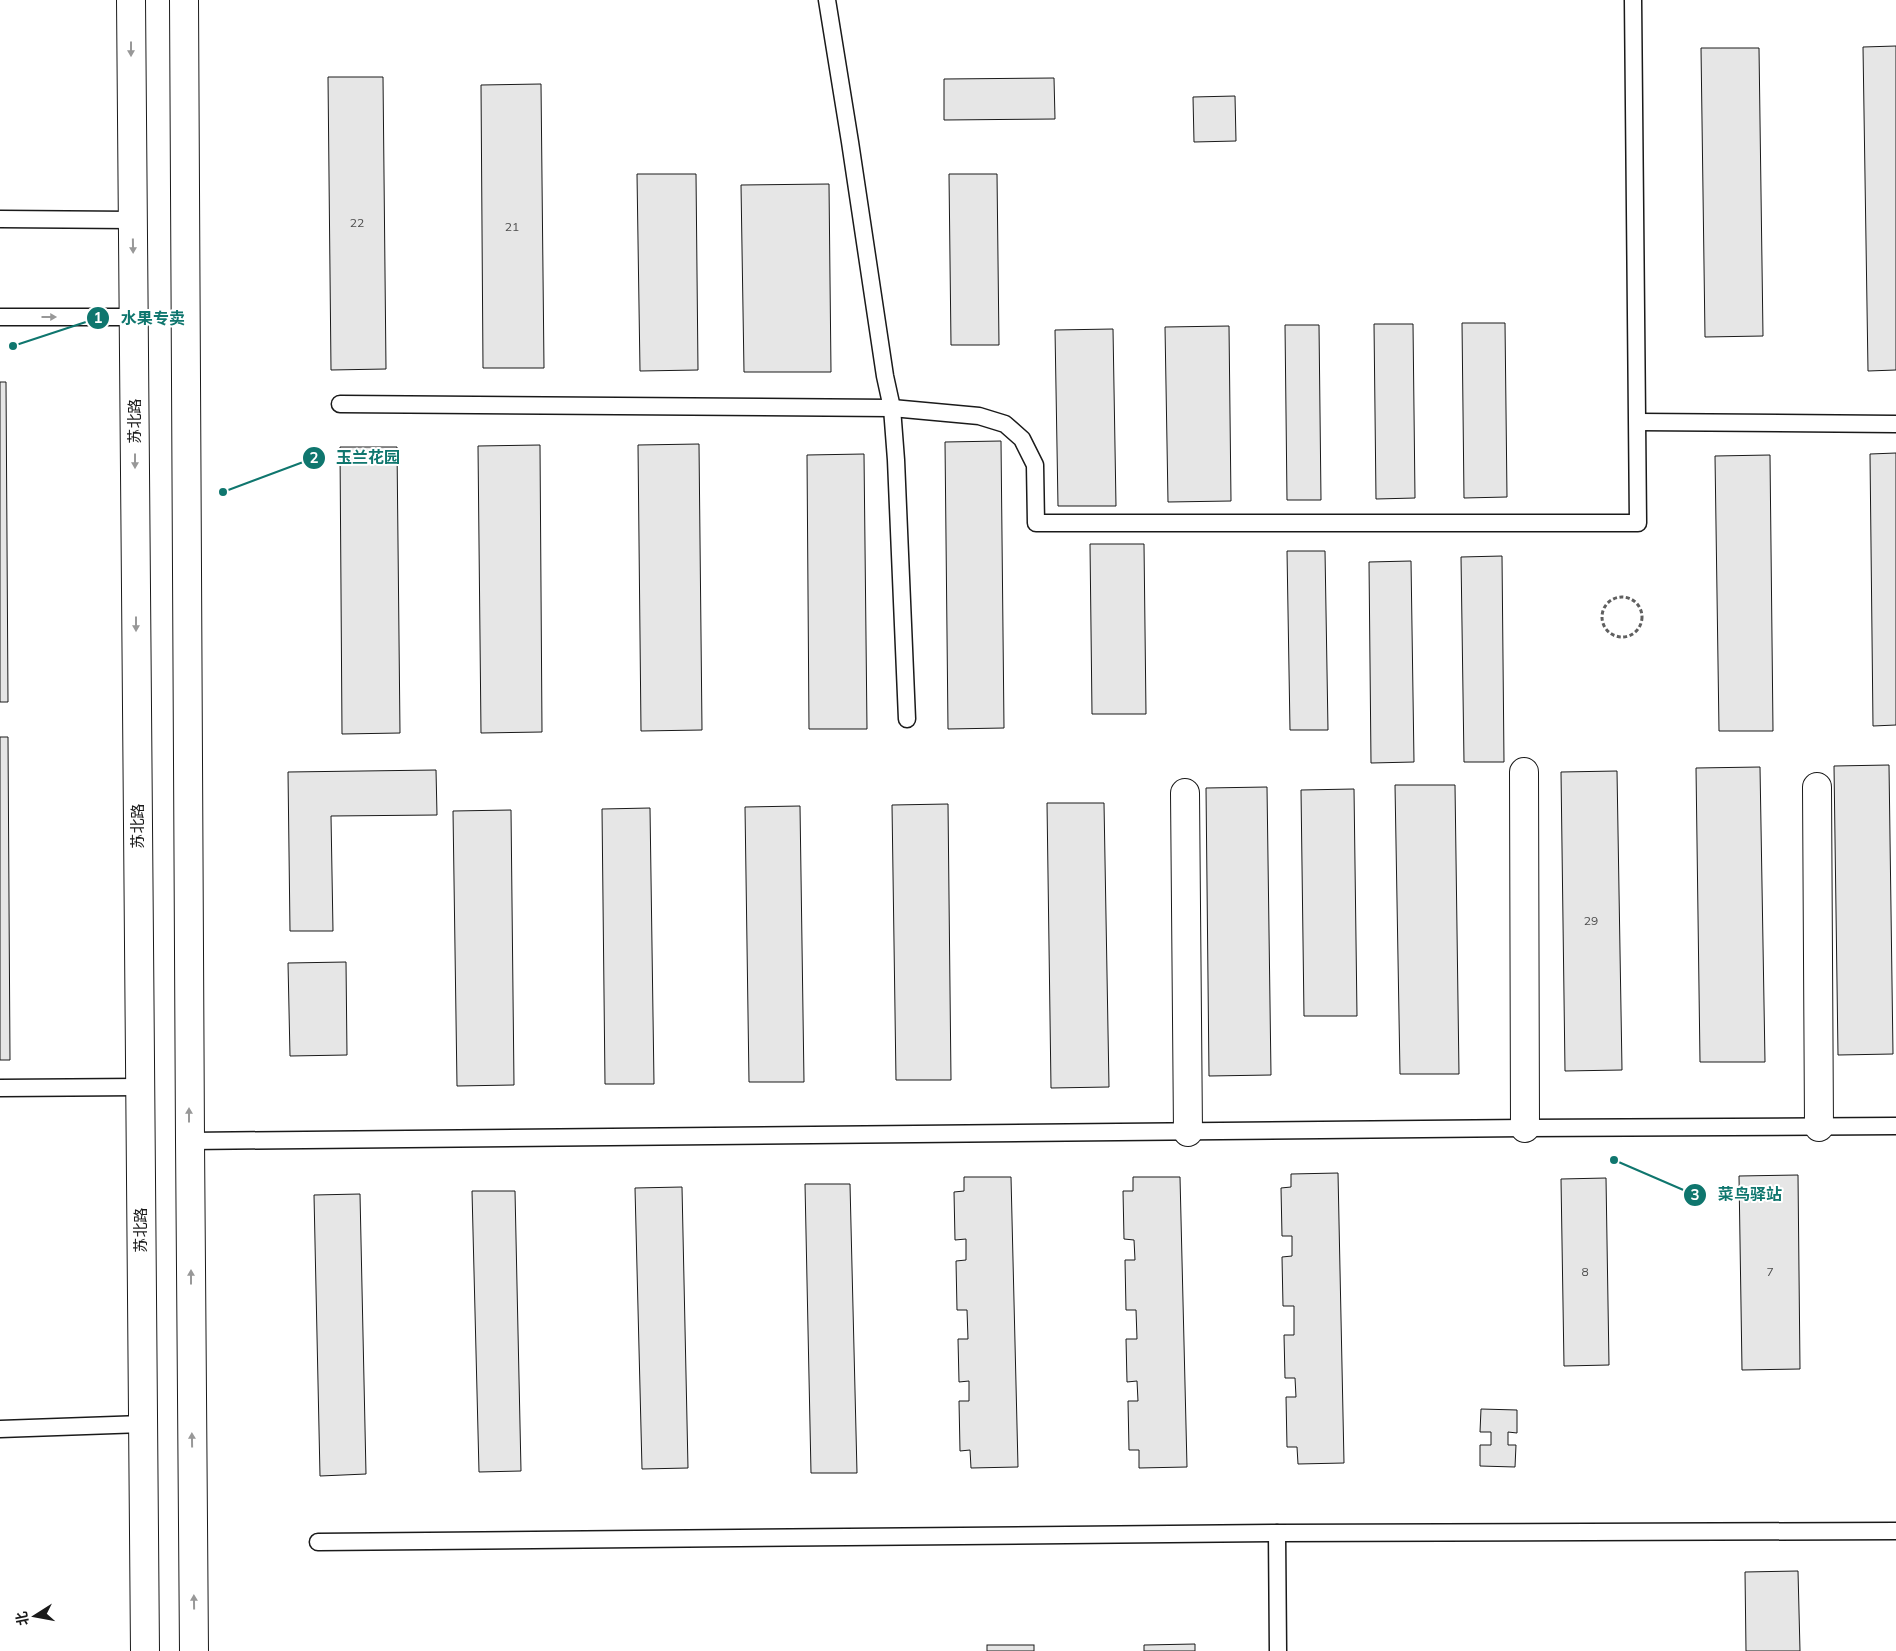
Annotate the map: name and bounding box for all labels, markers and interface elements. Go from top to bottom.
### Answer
one-way arrow [128,41,136,57]
house number: 22 [350,215,364,230]
house number: 21 [505,219,519,234]
one-way arrow [129,238,137,254]
callout: 水果专卖 [86,303,195,334]
text: 1 [93,308,103,327]
text: 水果专卖 [121,308,185,328]
one-way arrow [41,313,57,321]
street label: 苏北路 [125,398,144,444]
callout: 玉兰花园 [301,442,410,473]
text: 玉兰花园 [336,447,400,467]
text: 2 [309,448,319,467]
one-way arrow [131,453,139,469]
one-way arrow [133,616,141,632]
street label: 苏北路 [128,803,147,849]
house number: 29 [1584,913,1598,928]
one-way arrow [185,1107,193,1123]
callout: 菜鸟驿站 [1683,1179,1792,1210]
text: 菜鸟驿站 [1718,1184,1782,1204]
text: 3 [1690,1185,1700,1204]
street label: 苏北路 [131,1207,150,1253]
house number: 8 [1581,1264,1589,1279]
house number: 7 [1766,1264,1774,1279]
one-way arrow [186,1269,194,1285]
one-way arrow [188,1432,196,1448]
north arrow [10,1591,60,1641]
one-way arrow [190,1594,198,1610]
text: 北 [12,1610,32,1627]

